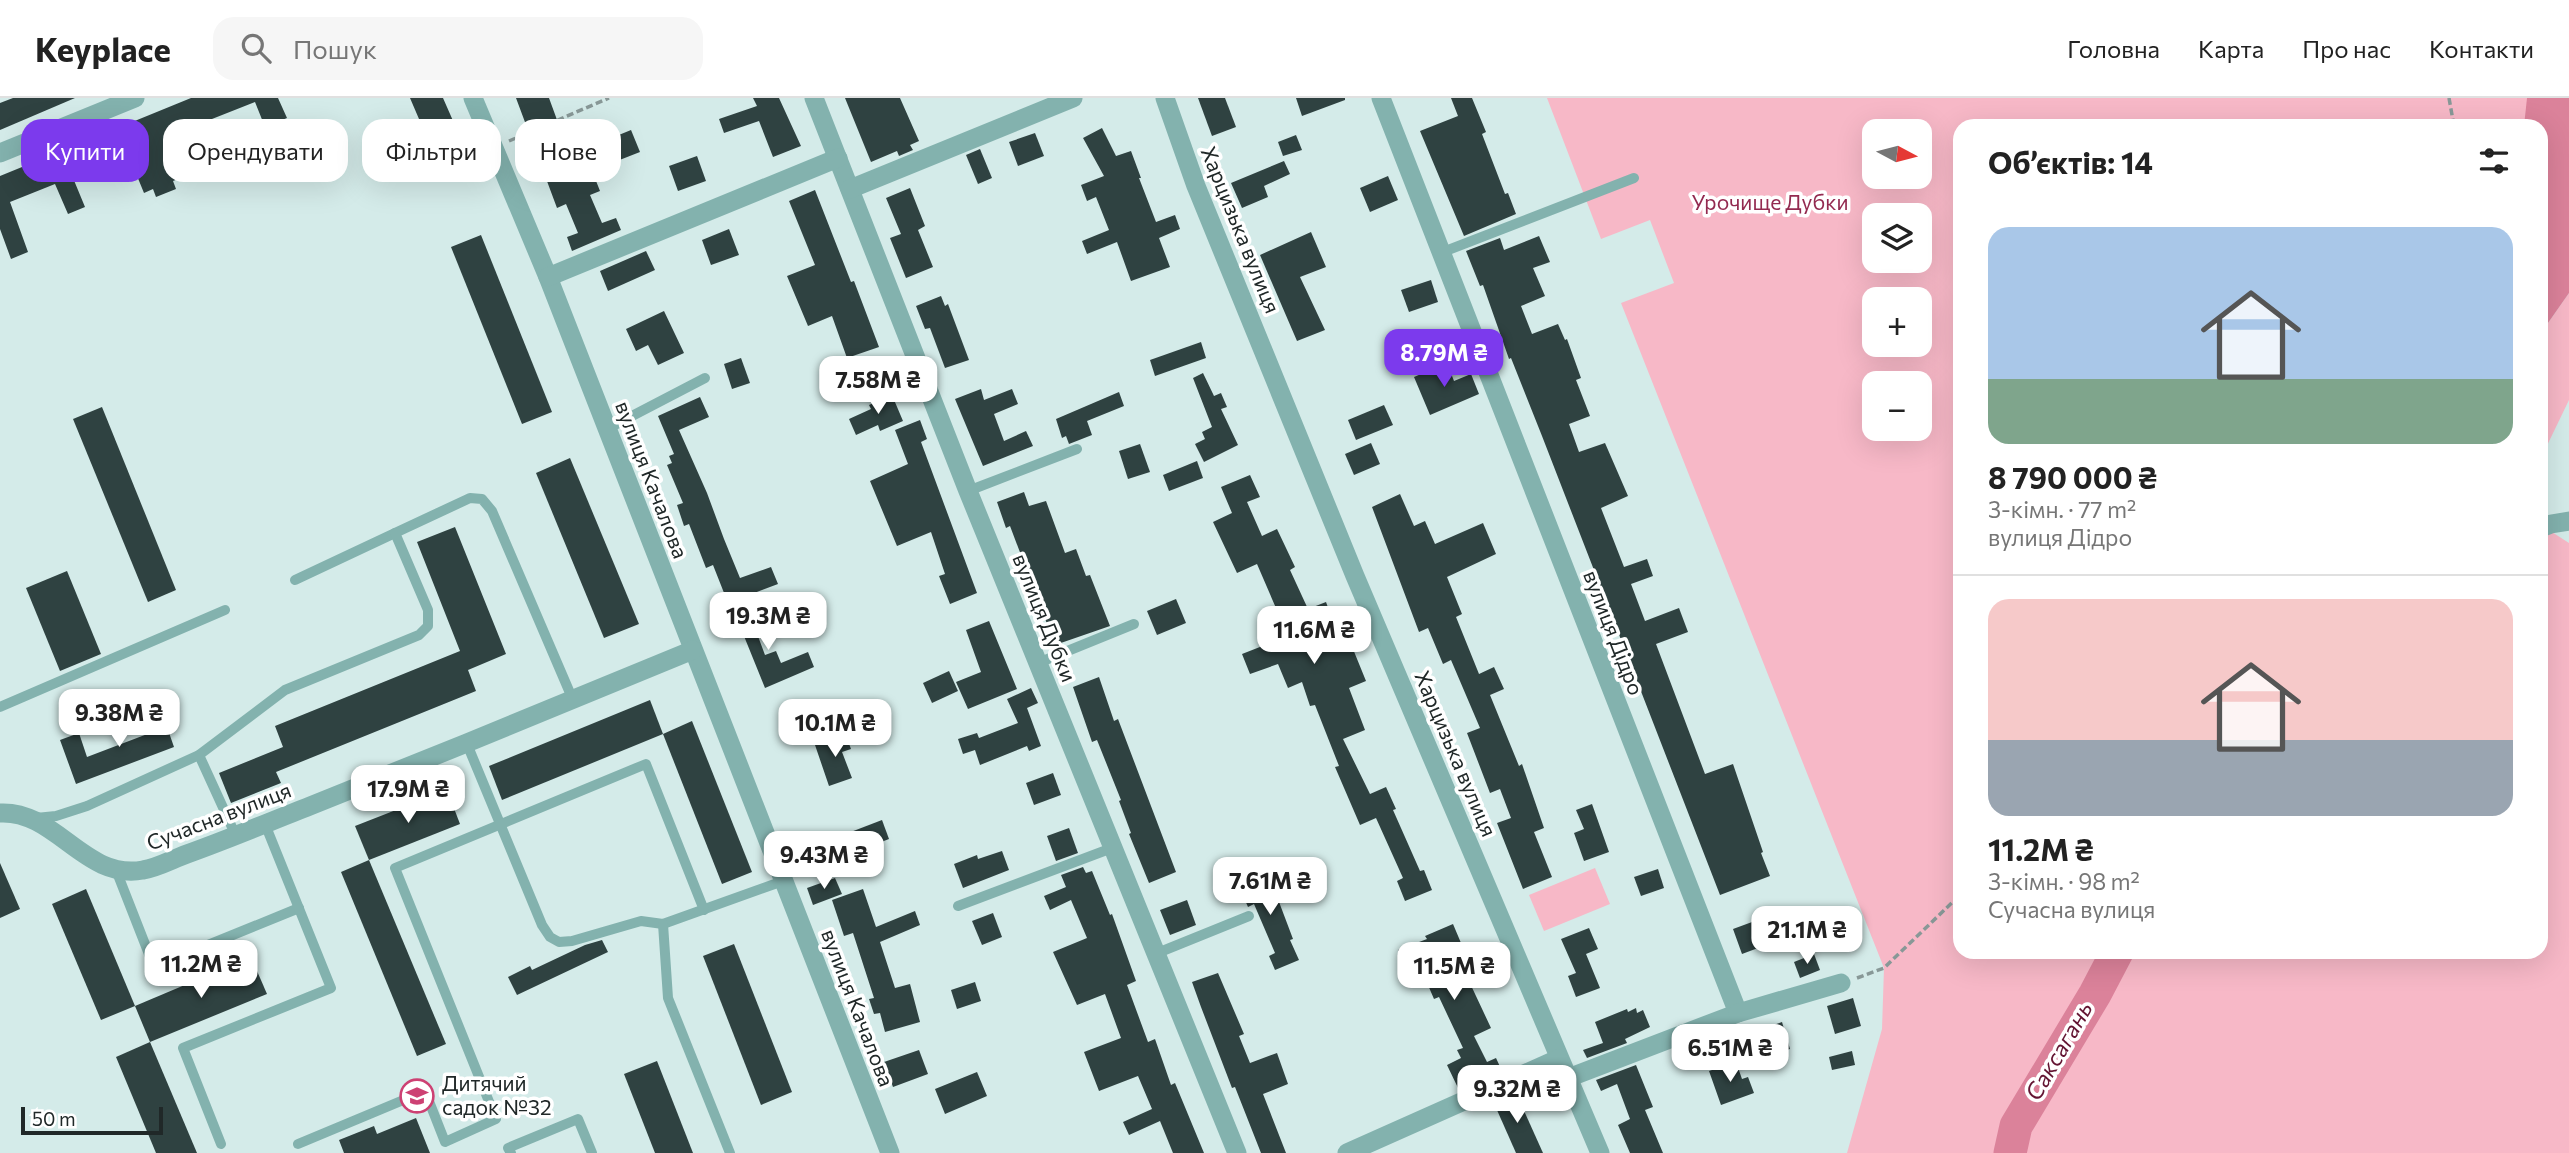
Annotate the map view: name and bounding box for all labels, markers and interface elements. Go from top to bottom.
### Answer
search box [213,17,703,80]
text: Keyplace [35,28,171,69]
icon: search [237,29,275,67]
text: Пошук [293,33,377,64]
text: Головна [2067,34,2160,63]
text: Карта [2198,34,2264,63]
text: Про нас [2302,34,2391,63]
text: Контакти [2429,34,2534,63]
chip: Купити [21,119,149,182]
chip: Орендувати [163,119,348,182]
chip: Фільтри [362,119,501,182]
chip: Нове [515,119,621,182]
north arrow [1862,119,1932,189]
map controls [1862,119,1932,441]
icon: filters [2475,142,2513,180]
street label: Харцизька вулиця [1197,143,1286,316]
text: Об’єктів: 14 [1988,143,2153,180]
park label: Урочище Дубки [1692,189,1848,214]
button: layers [1862,203,1932,273]
icon: home [2188,272,2314,398]
button: + [1862,287,1932,357]
pin: 8.79M ₴ [1379,330,1509,389]
text: 8.79M ₴ [1400,338,1488,366]
pin: 7.58M ₴ [813,356,943,416]
text: 7.58M ₴ [835,365,921,393]
button: − [1862,371,1932,441]
street label: вулиця Качалова [611,397,694,562]
text: 8 790 000 ₴ [1988,458,2157,495]
text: 3-кімн. · 77 m² [1988,495,2136,523]
text: вулиця Дідро [1988,523,2132,551]
street label: вулиця Дубки [1008,550,1082,685]
street label: вулиця Дідро [1579,567,1650,698]
pin: 19.3M ₴ [703,592,833,652]
text: 19.3M ₴ [726,601,810,629]
pin: 11.6M ₴ [1249,606,1379,666]
text: 11.6M ₴ [1273,615,1355,643]
icon: home [2188,644,2314,770]
street label: Харцизька вулиця [1410,667,1503,840]
pin: 9.38M ₴ [54,690,184,749]
text: 9.38M ₴ [75,698,163,726]
pin: 10.1M ₴ [770,700,900,759]
text: 10.1M ₴ [794,708,876,736]
pin: 17.9M ₴ [343,766,473,825]
text: 17.9M ₴ [367,774,449,802]
street label: Сучасна вулиця [143,777,294,855]
text: 11.2M ₴ [1988,830,2094,867]
pin: 9.43M ₴ [759,832,889,891]
text: 9.43M ₴ [780,840,868,868]
pin: 7.61M ₴ [1205,858,1335,917]
text: 7.61M ₴ [1229,866,1311,894]
text: 3-кімн. · 98 m² [1988,867,2140,895]
text: Сучасна вулиця [1988,895,2155,923]
pin: 21.1M ₴ [1742,906,1872,966]
text: 21.1M ₴ [1767,915,1847,943]
street label: вулиця Качалова [817,925,900,1090]
pin: 11.2M ₴ [136,940,266,1000]
pin: 11.5M ₴ [1389,942,1519,1002]
text: 11.2M ₴ [161,949,241,977]
text: 11.5M ₴ [1413,951,1495,979]
water label: Саксагань [2019,996,2098,1105]
pin: 6.51M ₴ [1665,1024,1795,1084]
text: 6.51M ₴ [1688,1033,1772,1061]
pin: 9.32M ₴ [1452,1066,1582,1125]
place label: Дитячий садок №32 [442,1070,552,1119]
text: 9.32M ₴ [1473,1074,1561,1102]
school or university icon: Дитячий садок №32 [398,1077,436,1115]
scale bar [21,1104,163,1136]
text: 50 m [32,1107,76,1130]

